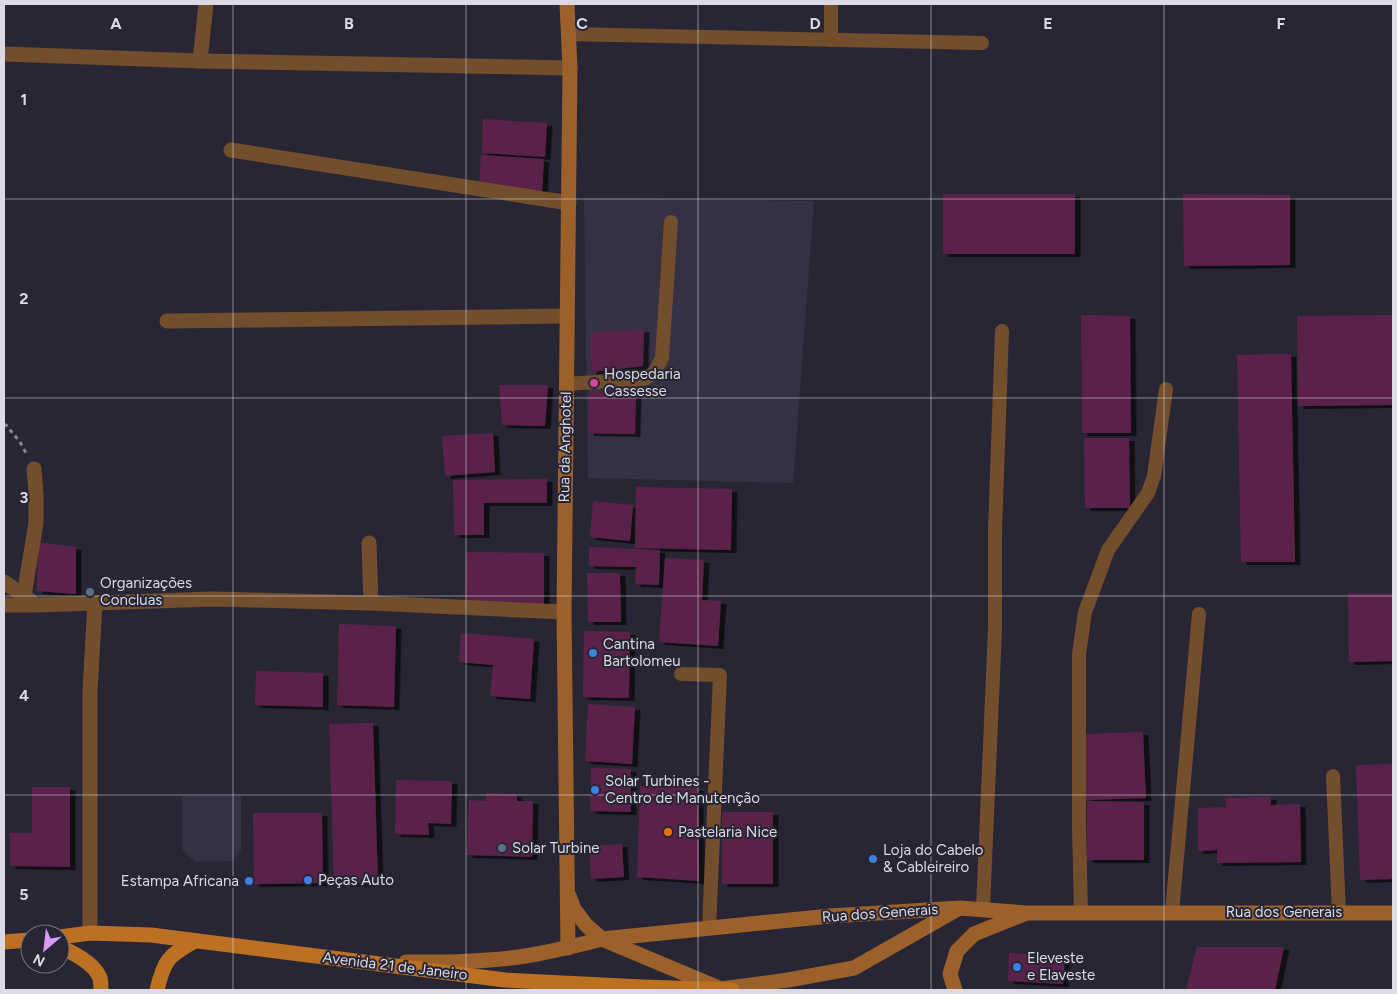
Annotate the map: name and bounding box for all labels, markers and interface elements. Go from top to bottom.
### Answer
text: A [110,14,122,33]
text: B [344,14,354,33]
text: C [576,14,588,33]
text: D [809,14,821,33]
text: E [1043,14,1053,33]
text: F [1277,14,1286,33]
text: 1 [21,90,27,109]
text: 2 [19,289,29,308]
place label: Hospedaria Cassesse [604,365,681,400]
marker: Hospedaria Cassesse [588,377,600,389]
street label: Rua da Anghotel [555,391,575,503]
text: 3 [20,488,29,507]
place label: Organizações Concluas [100,574,192,609]
marker: Organizações Concluas [84,586,96,598]
place label: Cantina Bartolomeu [603,635,681,670]
marker: Cantina Bartolomeu [587,647,599,659]
text: 4 [19,686,29,705]
place label: Solar Turbines - Centro de Manutenção [605,772,760,807]
marker: Solar Turbines - Centro de Manutenção [589,784,601,796]
place label: Pastelaria Nice [678,823,777,841]
marker: Pastelaria Nice [662,826,674,838]
place label: Solar Turbine [512,839,600,857]
place label: Loja do Cabelo & Cableireiro [883,841,984,876]
marker: Solar Turbine [496,842,508,854]
marker: Loja do Cabelo & Cableireiro [867,853,879,865]
place label: Peças Auto [318,871,394,889]
place label: Estampa Africana [121,872,239,890]
marker: Peças Auto [302,874,314,886]
marker: Estampa Africana [243,875,255,887]
text: 5 [19,885,29,904]
street label: Rua dos Generais [821,900,939,926]
street label: Rua dos Generais [1226,903,1342,921]
north arrow [20,924,70,974]
street label: Avenida 21 de Janeiro [321,948,469,984]
place label: Eleveste e Elaveste [1027,949,1095,984]
text: N [30,950,48,970]
marker: Eleveste e Elaveste [1011,961,1023,973]

